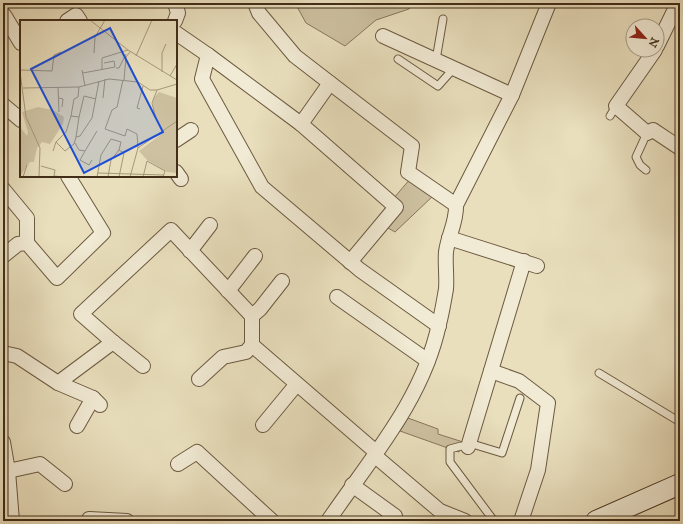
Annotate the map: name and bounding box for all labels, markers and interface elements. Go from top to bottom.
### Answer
north arrow [625,18,665,58]
inset map [20,20,177,177]
text: N [645,35,661,50]

